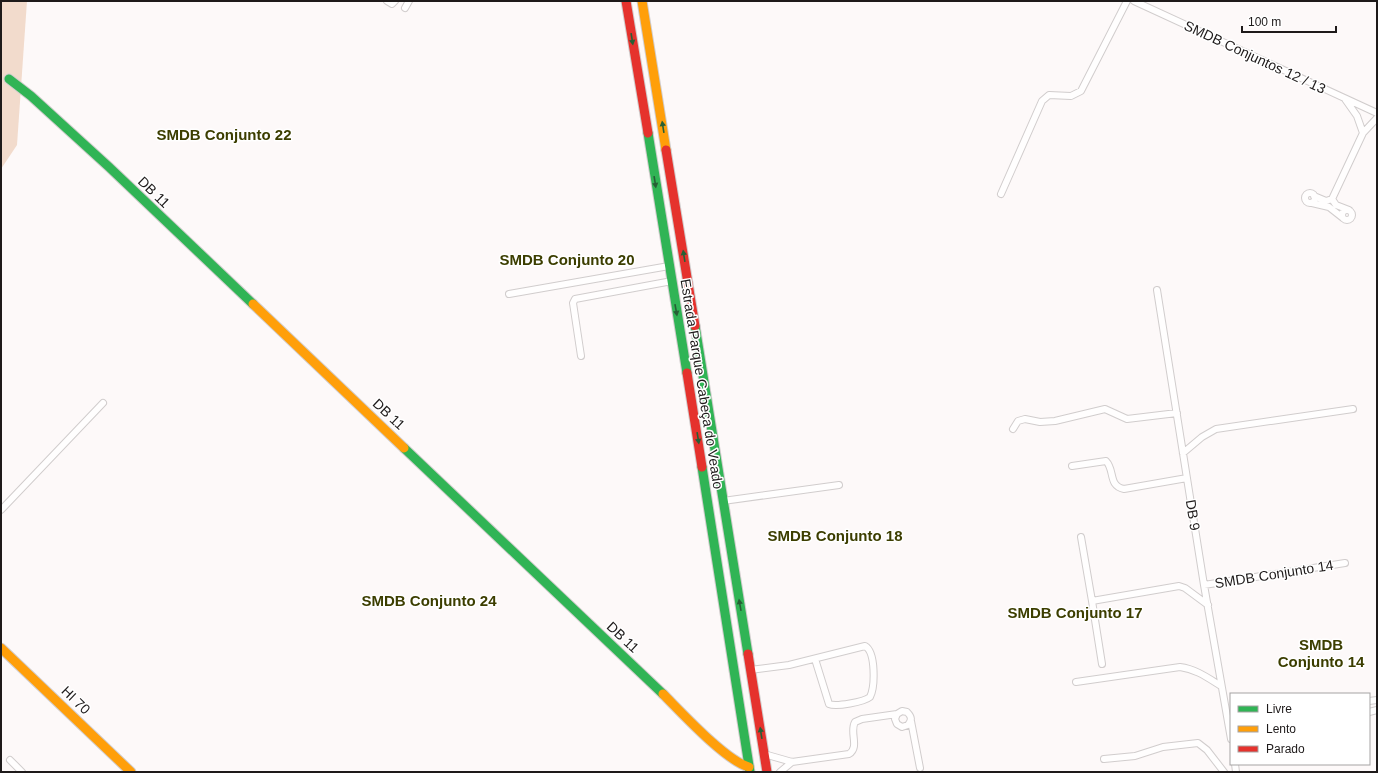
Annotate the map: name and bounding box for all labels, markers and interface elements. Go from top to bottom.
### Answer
scale bar [1242,8,1336,34]
text: 100 m [1248,15,1281,29]
street label: SMDB Conjuntos 12 / 13 [1182,17,1328,97]
one-way arrow [629,33,635,46]
one-way arrow [660,121,666,133]
district label: SMDB Conjunto 22 [157,126,292,143]
street label: DB 11 [135,173,173,211]
one-way arrow [652,175,658,188]
one-way arrow [681,250,687,262]
district label: SMDB Conjunto 20 [500,251,635,268]
street label: Estrada Parque Cabeça do Veado [677,278,727,490]
one-way arrow [673,304,679,316]
street label: DB 11 [370,395,408,433]
one-way arrow [695,432,701,444]
street label: DB 9 [1183,498,1203,532]
district label: SMDB Conjunto 18 [768,527,903,544]
street label: SMDB Conjunto 14 [1214,557,1335,591]
district label: SMDB Conjunto 24 [362,592,497,609]
one-way arrow [736,599,742,611]
district label: SMDB Conjunto 17 [1008,604,1143,621]
street label: DB 11 [604,618,642,656]
district label: SMDB Conjunto 14 [1278,636,1365,670]
street label: HI 70 [58,683,94,718]
legend [1230,693,1370,765]
text: Livre [1266,702,1292,716]
text: Lento [1266,722,1296,736]
one-way arrow [758,727,764,740]
text: Parado [1266,742,1305,756]

